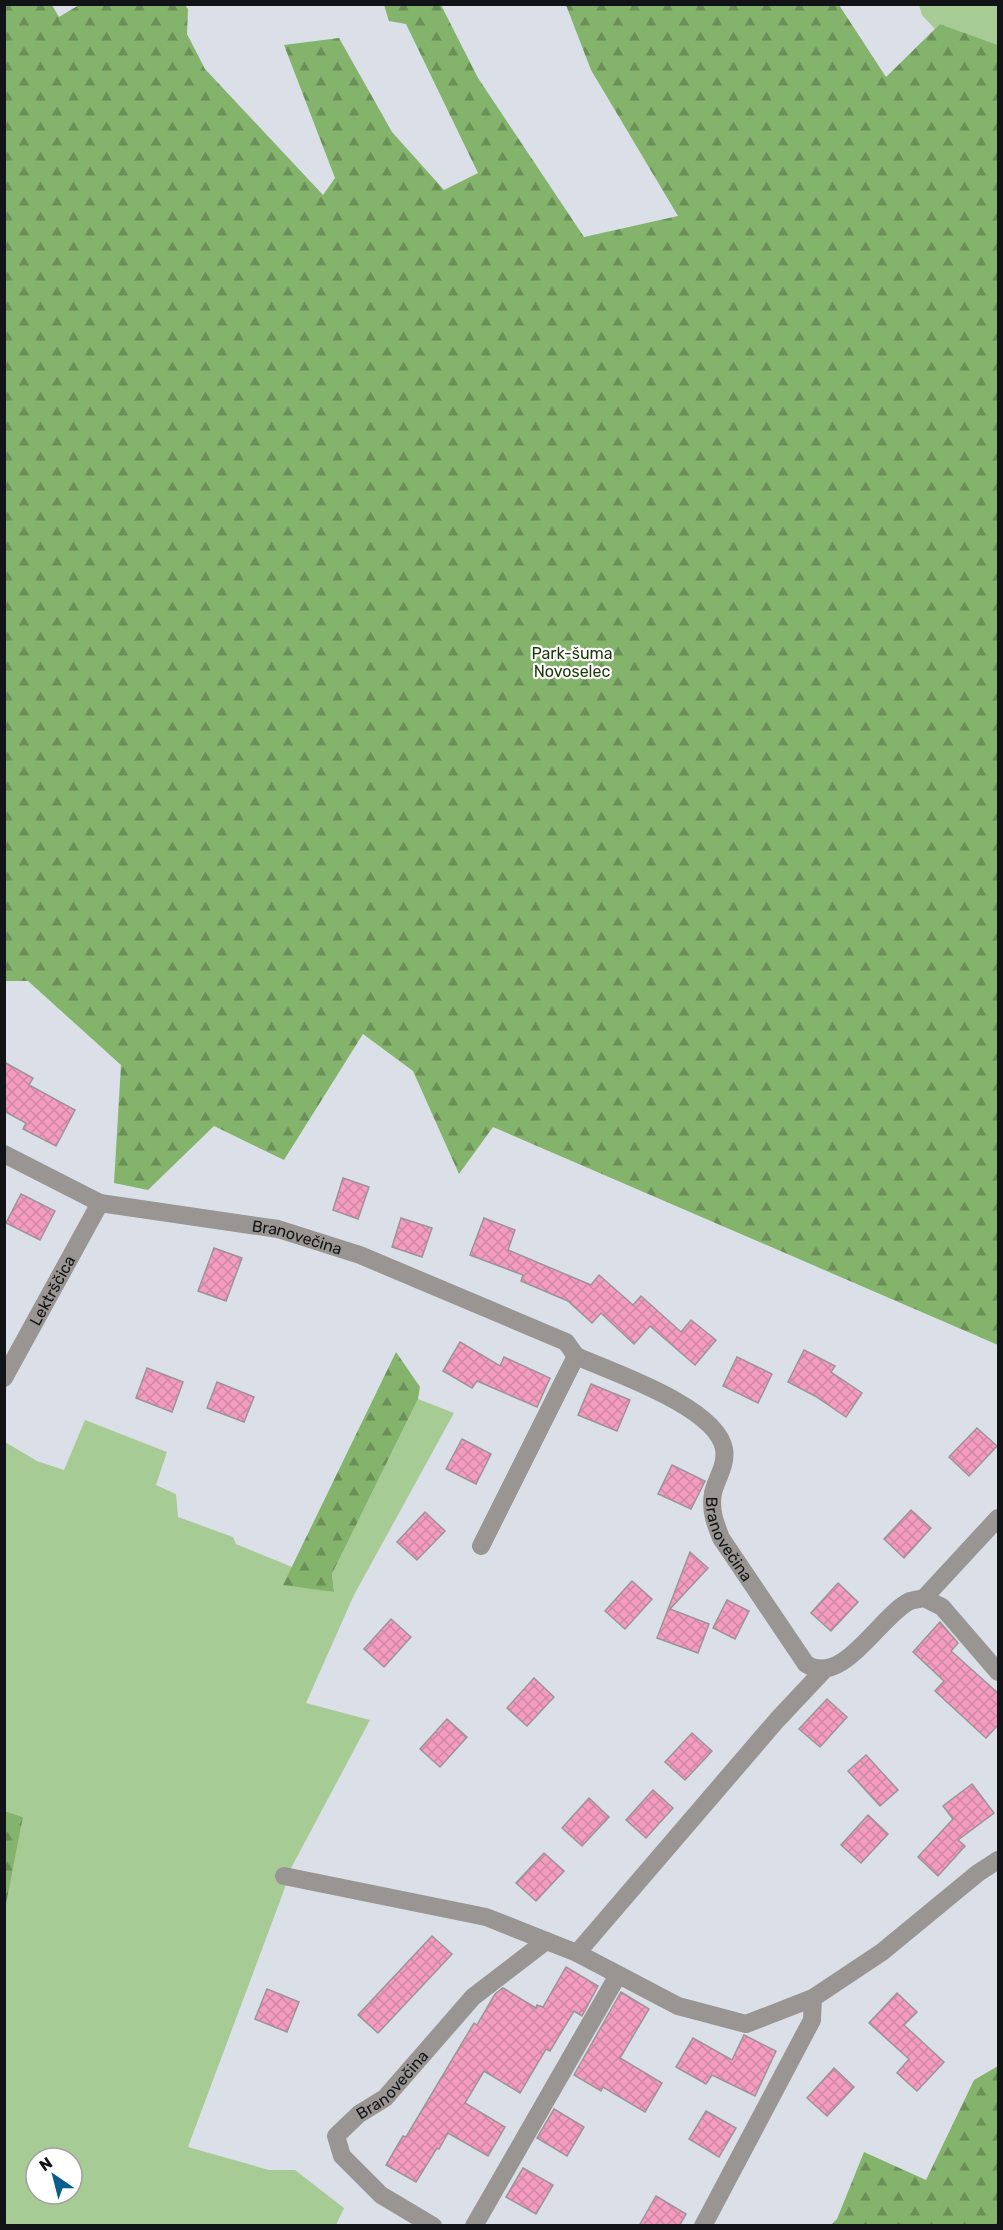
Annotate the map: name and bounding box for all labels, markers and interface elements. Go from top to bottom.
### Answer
park label: Park-šuma Novoselec [531,644,613,681]
street label: Branovečina [251,1216,344,1259]
street label: Lektrščica [26,1252,79,1329]
street label: Branovečina [702,1496,756,1585]
street label: Branovečina [353,2046,432,2123]
north arrow [24,2146,84,2206]
text: N [36,2153,56,2175]

